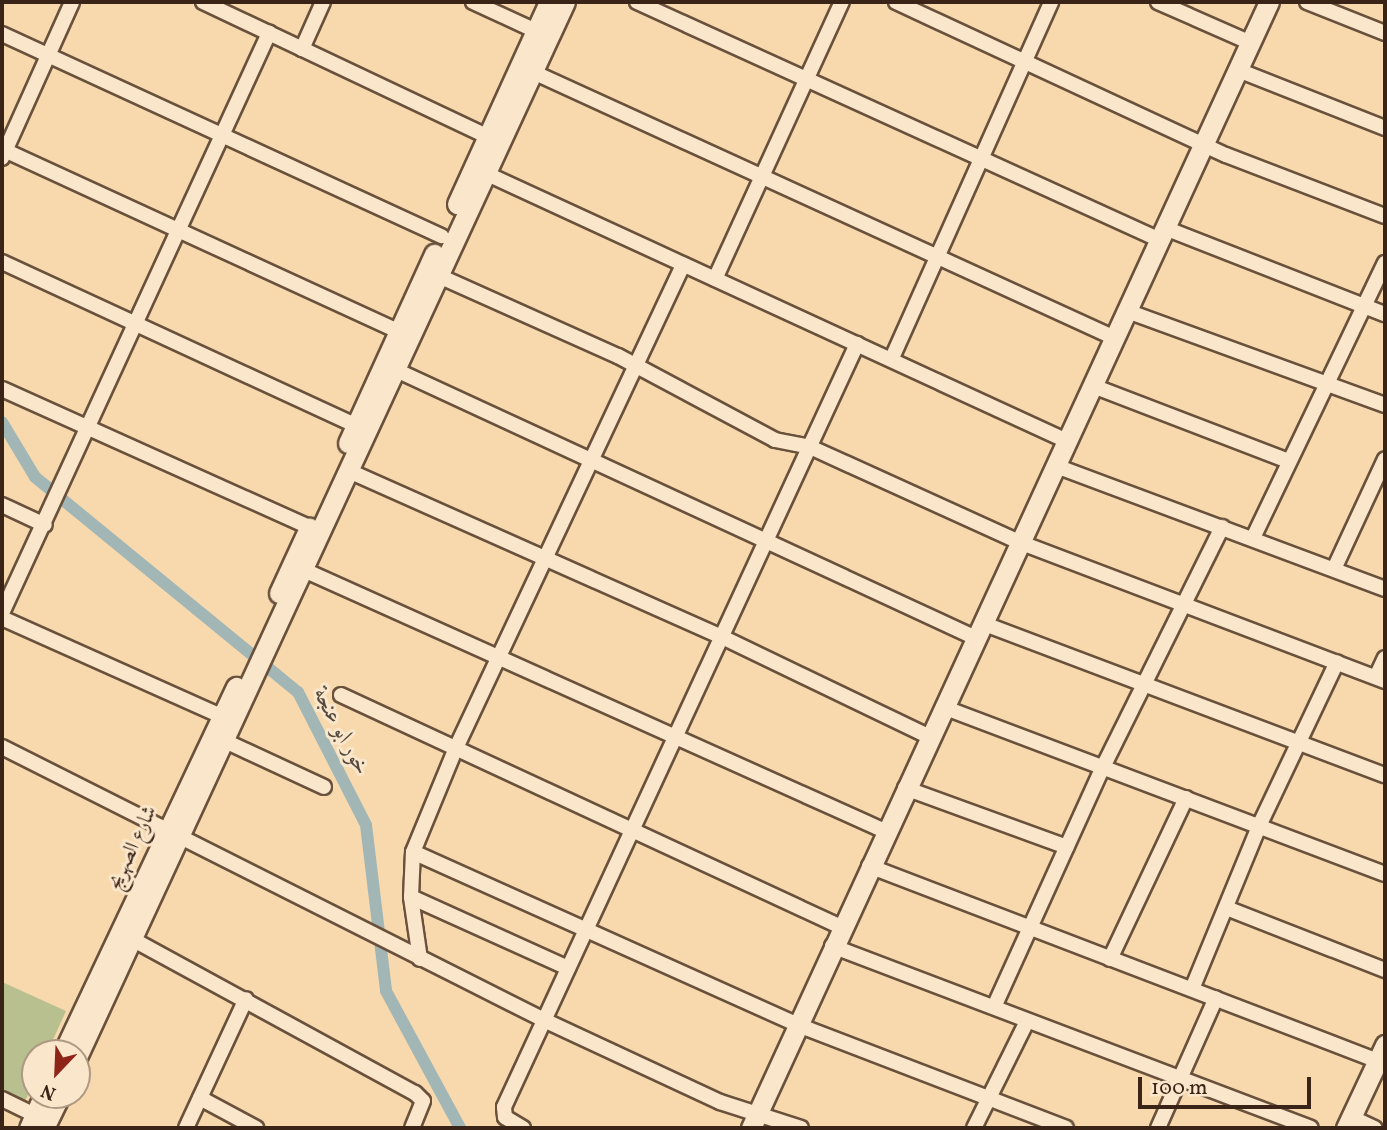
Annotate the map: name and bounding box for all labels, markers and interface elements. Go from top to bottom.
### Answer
water label: خور ابو عنجة [306,683,376,781]
street label: شارع الصهريج [103,802,163,894]
north arrow [21,1039,91,1109]
scale bar [1142,1064,1315,1108]
text: 100 m [1151,1074,1208,1103]
text: N [37,1077,60,1106]

